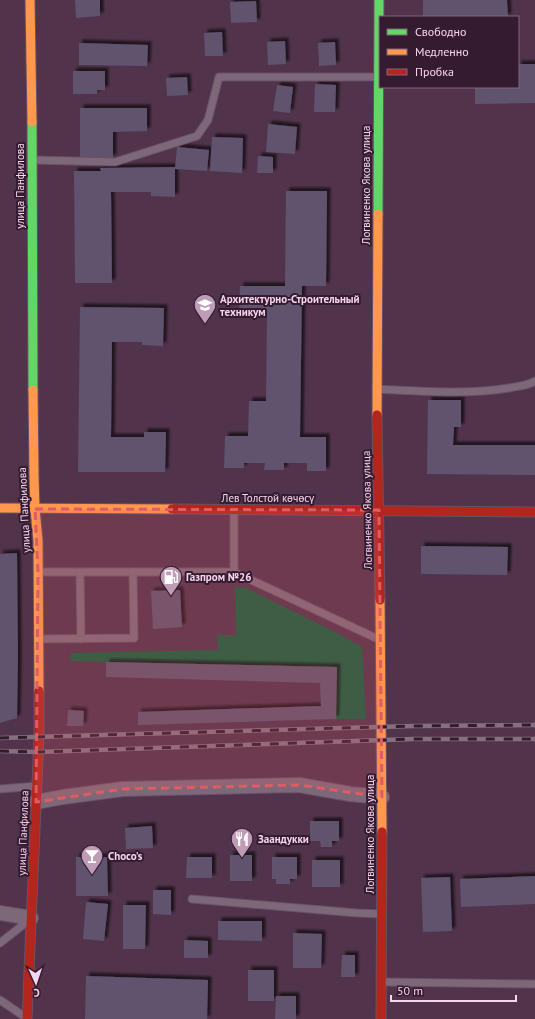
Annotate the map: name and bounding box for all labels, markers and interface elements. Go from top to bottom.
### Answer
legend [379,16,519,88]
text: Свободно [415,24,466,39]
text: Медленно [415,44,469,59]
text: Пробка [415,64,454,79]
street label: Логвиненко Якова улица [359,126,373,245]
street label: улица Панфилова [13,143,27,229]
school or university icon: Архитектурно-Строительный техникум [192,292,218,325]
place label: Архитектурно-Строительный техникум [220,292,360,319]
street label: Логвиненко Якова улица [359,450,375,571]
street label: улица Панфилова [15,467,33,553]
street label: Лев Толстой көчөсү [221,491,315,505]
fuel station icon: Газпром №26 [158,564,184,597]
place label: Газпром №26 [186,570,252,584]
street label: Логвиненко Якова улица [363,775,377,894]
street label: улица Панфилова [15,790,31,876]
restaurant icon: Заандукки [229,826,255,859]
place label: Заандукки [258,832,309,846]
bar icon: Choco's [79,843,105,876]
place label: Choco's [108,849,143,863]
north arrow [16,963,56,1003]
scale bar [391,977,516,1003]
text: 50 m [397,983,423,998]
text: С [33,986,40,1000]

